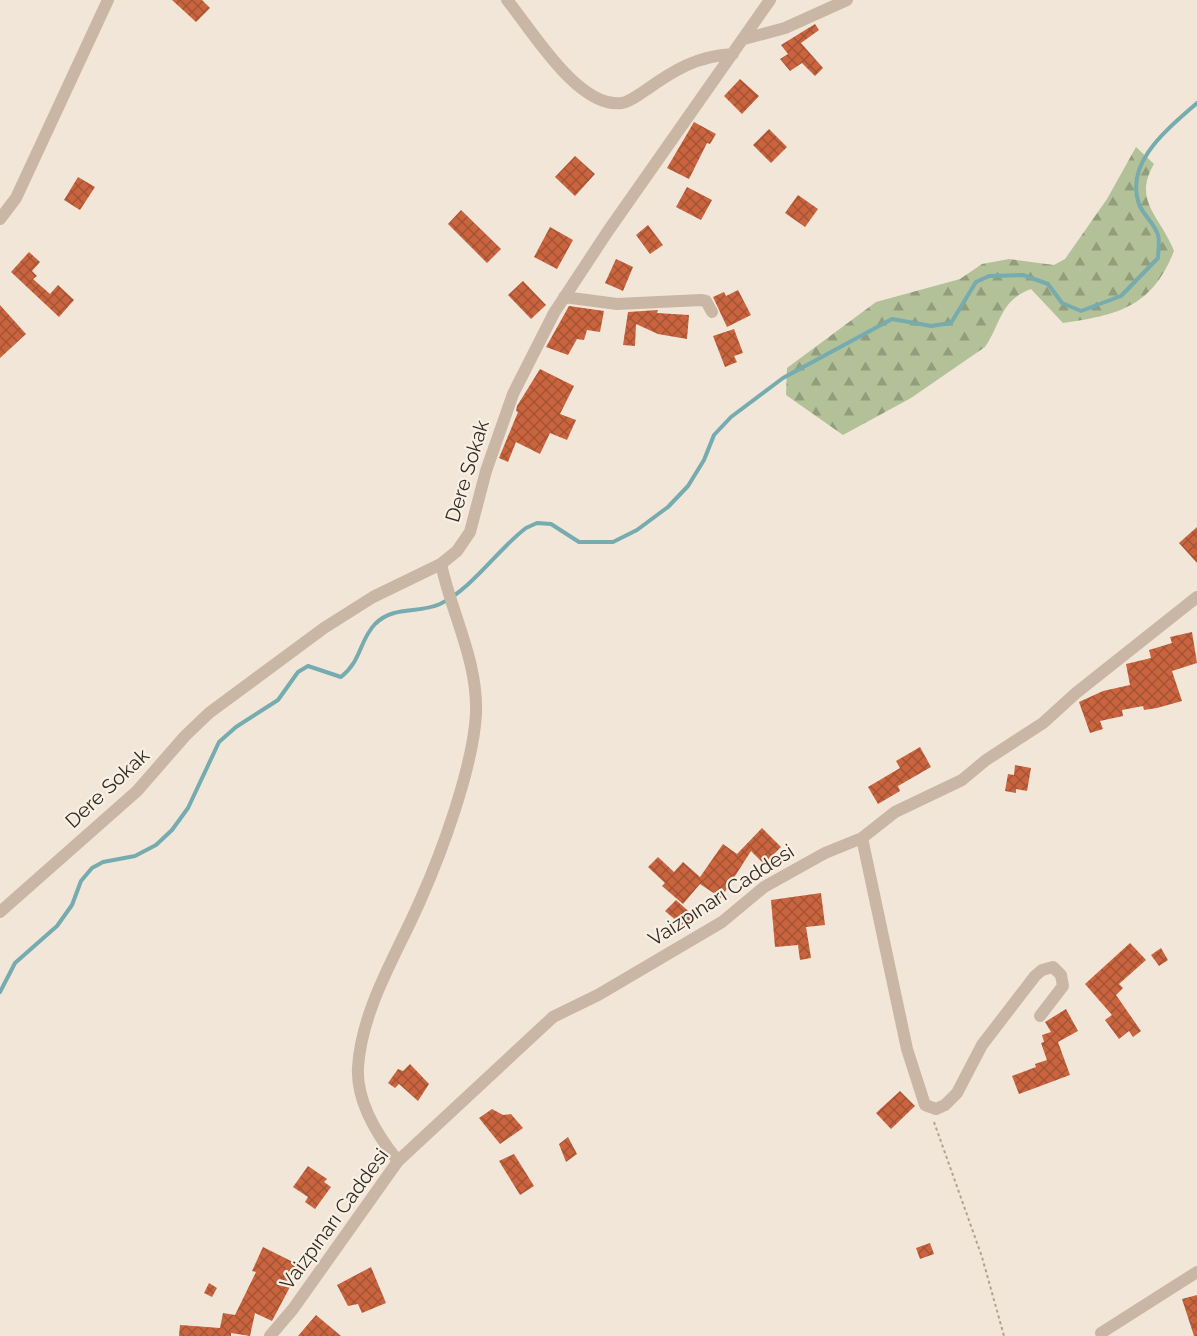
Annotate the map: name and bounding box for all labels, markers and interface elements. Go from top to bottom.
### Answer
street label: Dere Sokak [440,417,494,525]
street label: Dere Sokak [60,743,154,833]
street label: Vaizpınarı Caddesi [644,839,798,951]
street label: Vaizpınarı Caddesi [275,1144,393,1294]

